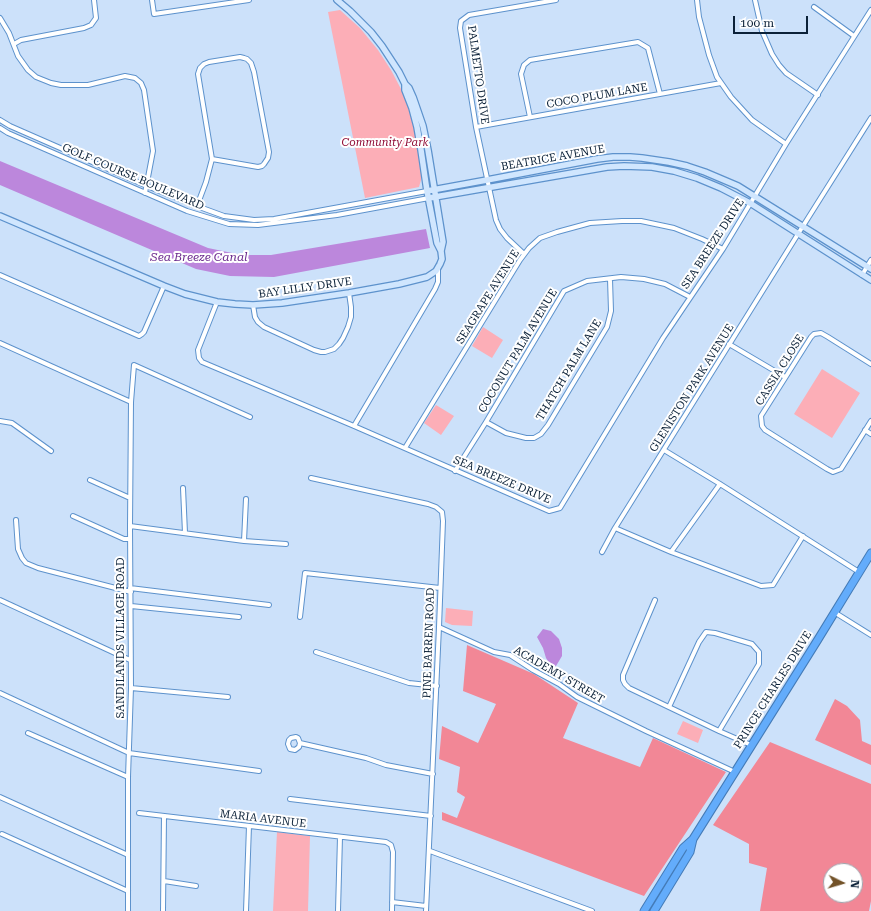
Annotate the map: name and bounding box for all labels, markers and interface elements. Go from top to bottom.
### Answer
scale bar [735,8,810,34]
text: 100 m [740,16,774,30]
street label: PALMETTO DRIVE [465,25,491,125]
street label: COCO PLUM LANE [546,81,648,111]
park label: Community Park [341,136,429,150]
street label: GOLF COURSE BOULEVARD [60,141,206,213]
street label: BEATRICE AVENUE [500,142,606,174]
street label: SEA BREEZE DRIVE [679,196,747,292]
street label: SEAGRAPE AVENUE [454,247,522,347]
water label: Sea Breeze Canal [150,250,248,264]
street label: BAY LILLY DRIVE [258,275,352,301]
street label: COCONUT PALM AVENUE [476,287,560,415]
street label: THATCH PALM LANE [534,317,604,423]
street label: GLENISTON PARK AVENUE [647,321,737,455]
street label: CASSIA CLOSE [753,332,807,408]
street label: SEA BREEZE DRIVE [451,453,553,507]
street label: SANDILANDS VILLAGE ROAD [114,558,128,718]
street label: PINE BARREN ROAD [420,587,438,699]
street label: PRINCE CHARLES DRIVE [731,629,815,751]
street label: ACADEMY STREET [511,644,607,706]
street label: MARIA AVENUE [219,807,307,831]
north arrow [823,863,863,903]
text: N [848,879,861,889]

